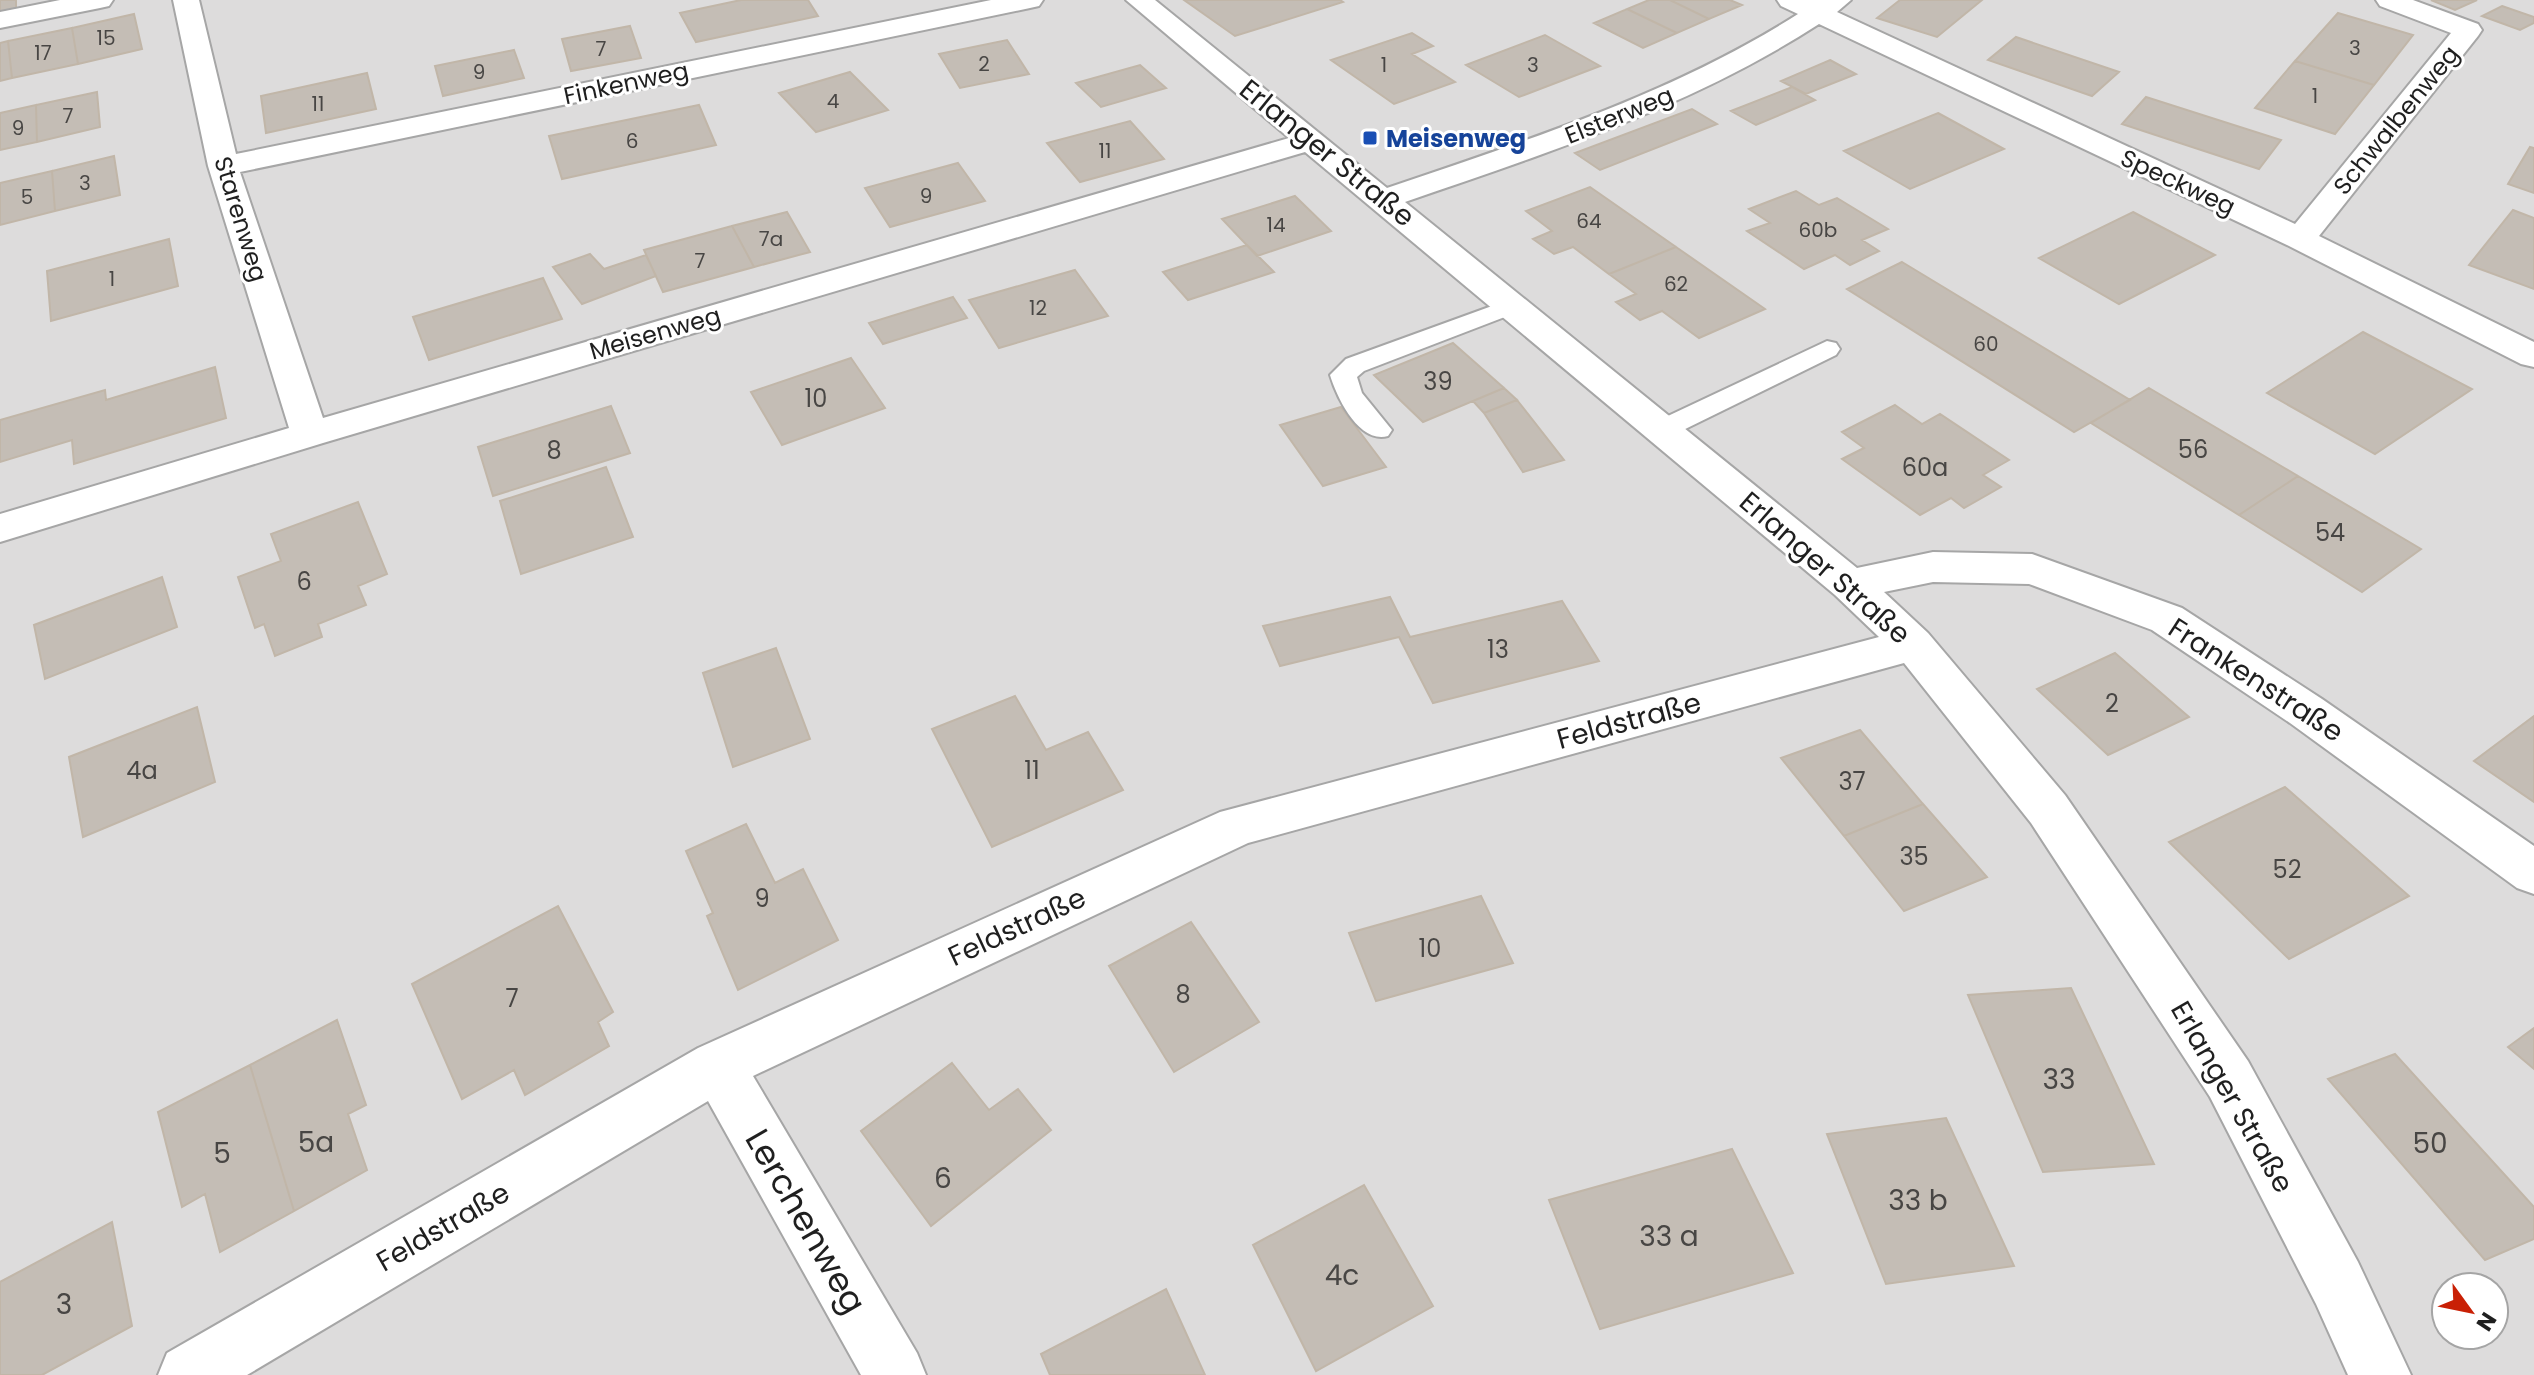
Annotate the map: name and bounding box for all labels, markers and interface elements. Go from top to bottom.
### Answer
house number: 15 [97,24,115,52]
house number: 3 [2349,34,2361,62]
house number: 7 [596,35,607,63]
street label: Schwalbenweg [2326,38,2466,202]
house number: 17 [34,39,52,67]
house number: 2 [978,50,990,78]
house number: 1 [1381,51,1387,79]
house number: 3 [1527,51,1539,79]
street label: Finkenweg [561,54,691,112]
house number: 9 [473,58,485,86]
street label: Erlanger Straße [1231,70,1423,236]
street label: Elsterweg [1560,78,1678,152]
house number: 1 [2312,82,2318,110]
house number: 4 [827,87,839,115]
house number: 11 [312,90,324,118]
house number: 7 [63,102,74,130]
house number: 9 [12,114,24,142]
place label: Meisenweg [1386,122,1526,155]
house number: 6 [626,127,638,155]
marker: Meisenweg [1361,129,1379,147]
house number: 11 [1099,137,1111,165]
street label: Speckweg [2115,141,2241,223]
street label: Starenweg [206,152,276,286]
house number: 3 [79,169,91,197]
house number: 9 [920,182,932,210]
house number: 5 [21,183,33,211]
house number: 64 [1576,207,1602,235]
house number: 14 [1267,211,1285,239]
house number: 60b [1799,216,1837,244]
house number: 7a [759,225,783,253]
house number: 7 [695,247,706,275]
house number: 1 [109,265,115,293]
house number: 62 [1664,270,1688,298]
house number: 12 [1029,294,1047,322]
street label: Meisenweg [586,299,724,367]
house number: 60 [1973,330,1999,358]
house number: 39 [1423,365,1453,398]
house number: 10 [805,382,827,415]
house number: 56 [2178,433,2208,466]
house number: 8 [546,434,562,467]
house number: 60a [1902,451,1948,484]
street label: Erlanger Straße [1731,483,1919,653]
house number: 54 [2315,516,2345,549]
house number: 6 [296,565,312,598]
street label: Frankenstraße [2161,609,2351,751]
house number: 13 [1487,633,1509,666]
street label: Feldstraße [1553,683,1705,759]
house number: 2 [2105,687,2119,720]
house number: 4a [126,754,158,787]
house number: 11 [1024,754,1040,787]
house number: 37 [1838,765,1866,798]
house number: 35 [1899,840,1929,873]
house number: 52 [2273,853,2301,886]
street label: Feldstraße [942,878,1092,976]
house number: 9 [754,882,770,915]
house number: 10 [1419,932,1441,965]
house number: 8 [1175,978,1191,1011]
house number: 7 [505,982,519,1015]
street label: Erlanger Straße [2161,994,2303,1200]
house number: 33 [2043,1060,2075,1099]
street label: Lerchenweg [734,1120,878,1322]
house number: 5a [298,1123,334,1162]
house number: 50 [2412,1124,2448,1163]
house number: 5 [213,1134,231,1173]
house number: 6 [934,1159,952,1198]
street label: Feldstraße [369,1173,517,1281]
house number: 33 b [1888,1181,1948,1220]
house number: 33 a [1639,1217,1699,1256]
house number: 4c [1325,1256,1359,1295]
north arrow [2430,1271,2510,1351]
house number: 3 [56,1285,72,1324]
text: N [2469,1306,2504,1337]

